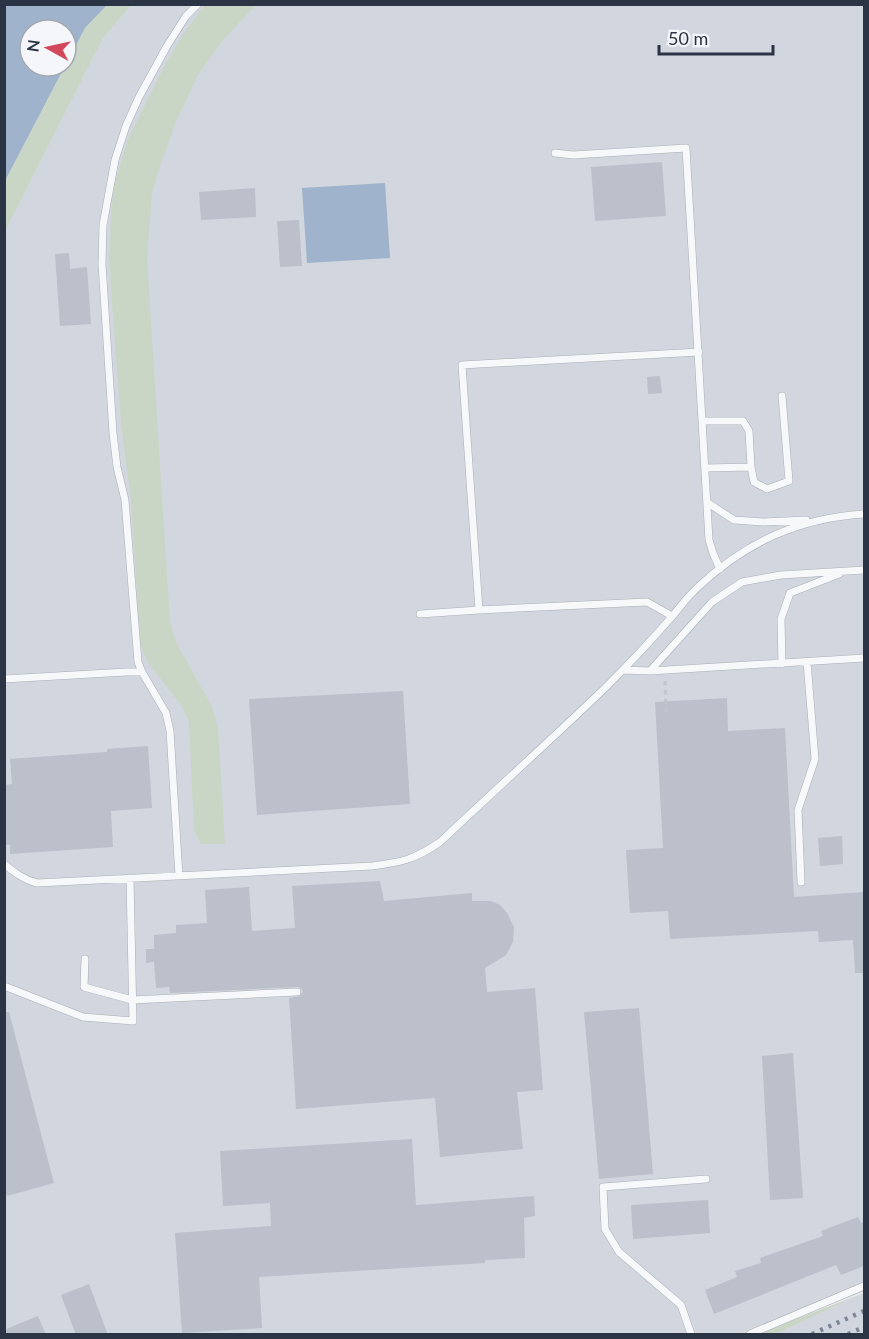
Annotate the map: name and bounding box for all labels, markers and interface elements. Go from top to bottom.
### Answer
north arrow [18,18,78,78]
scale bar [659,18,773,56]
text: 50 m [668,27,708,49]
text: N [22,38,43,53]

